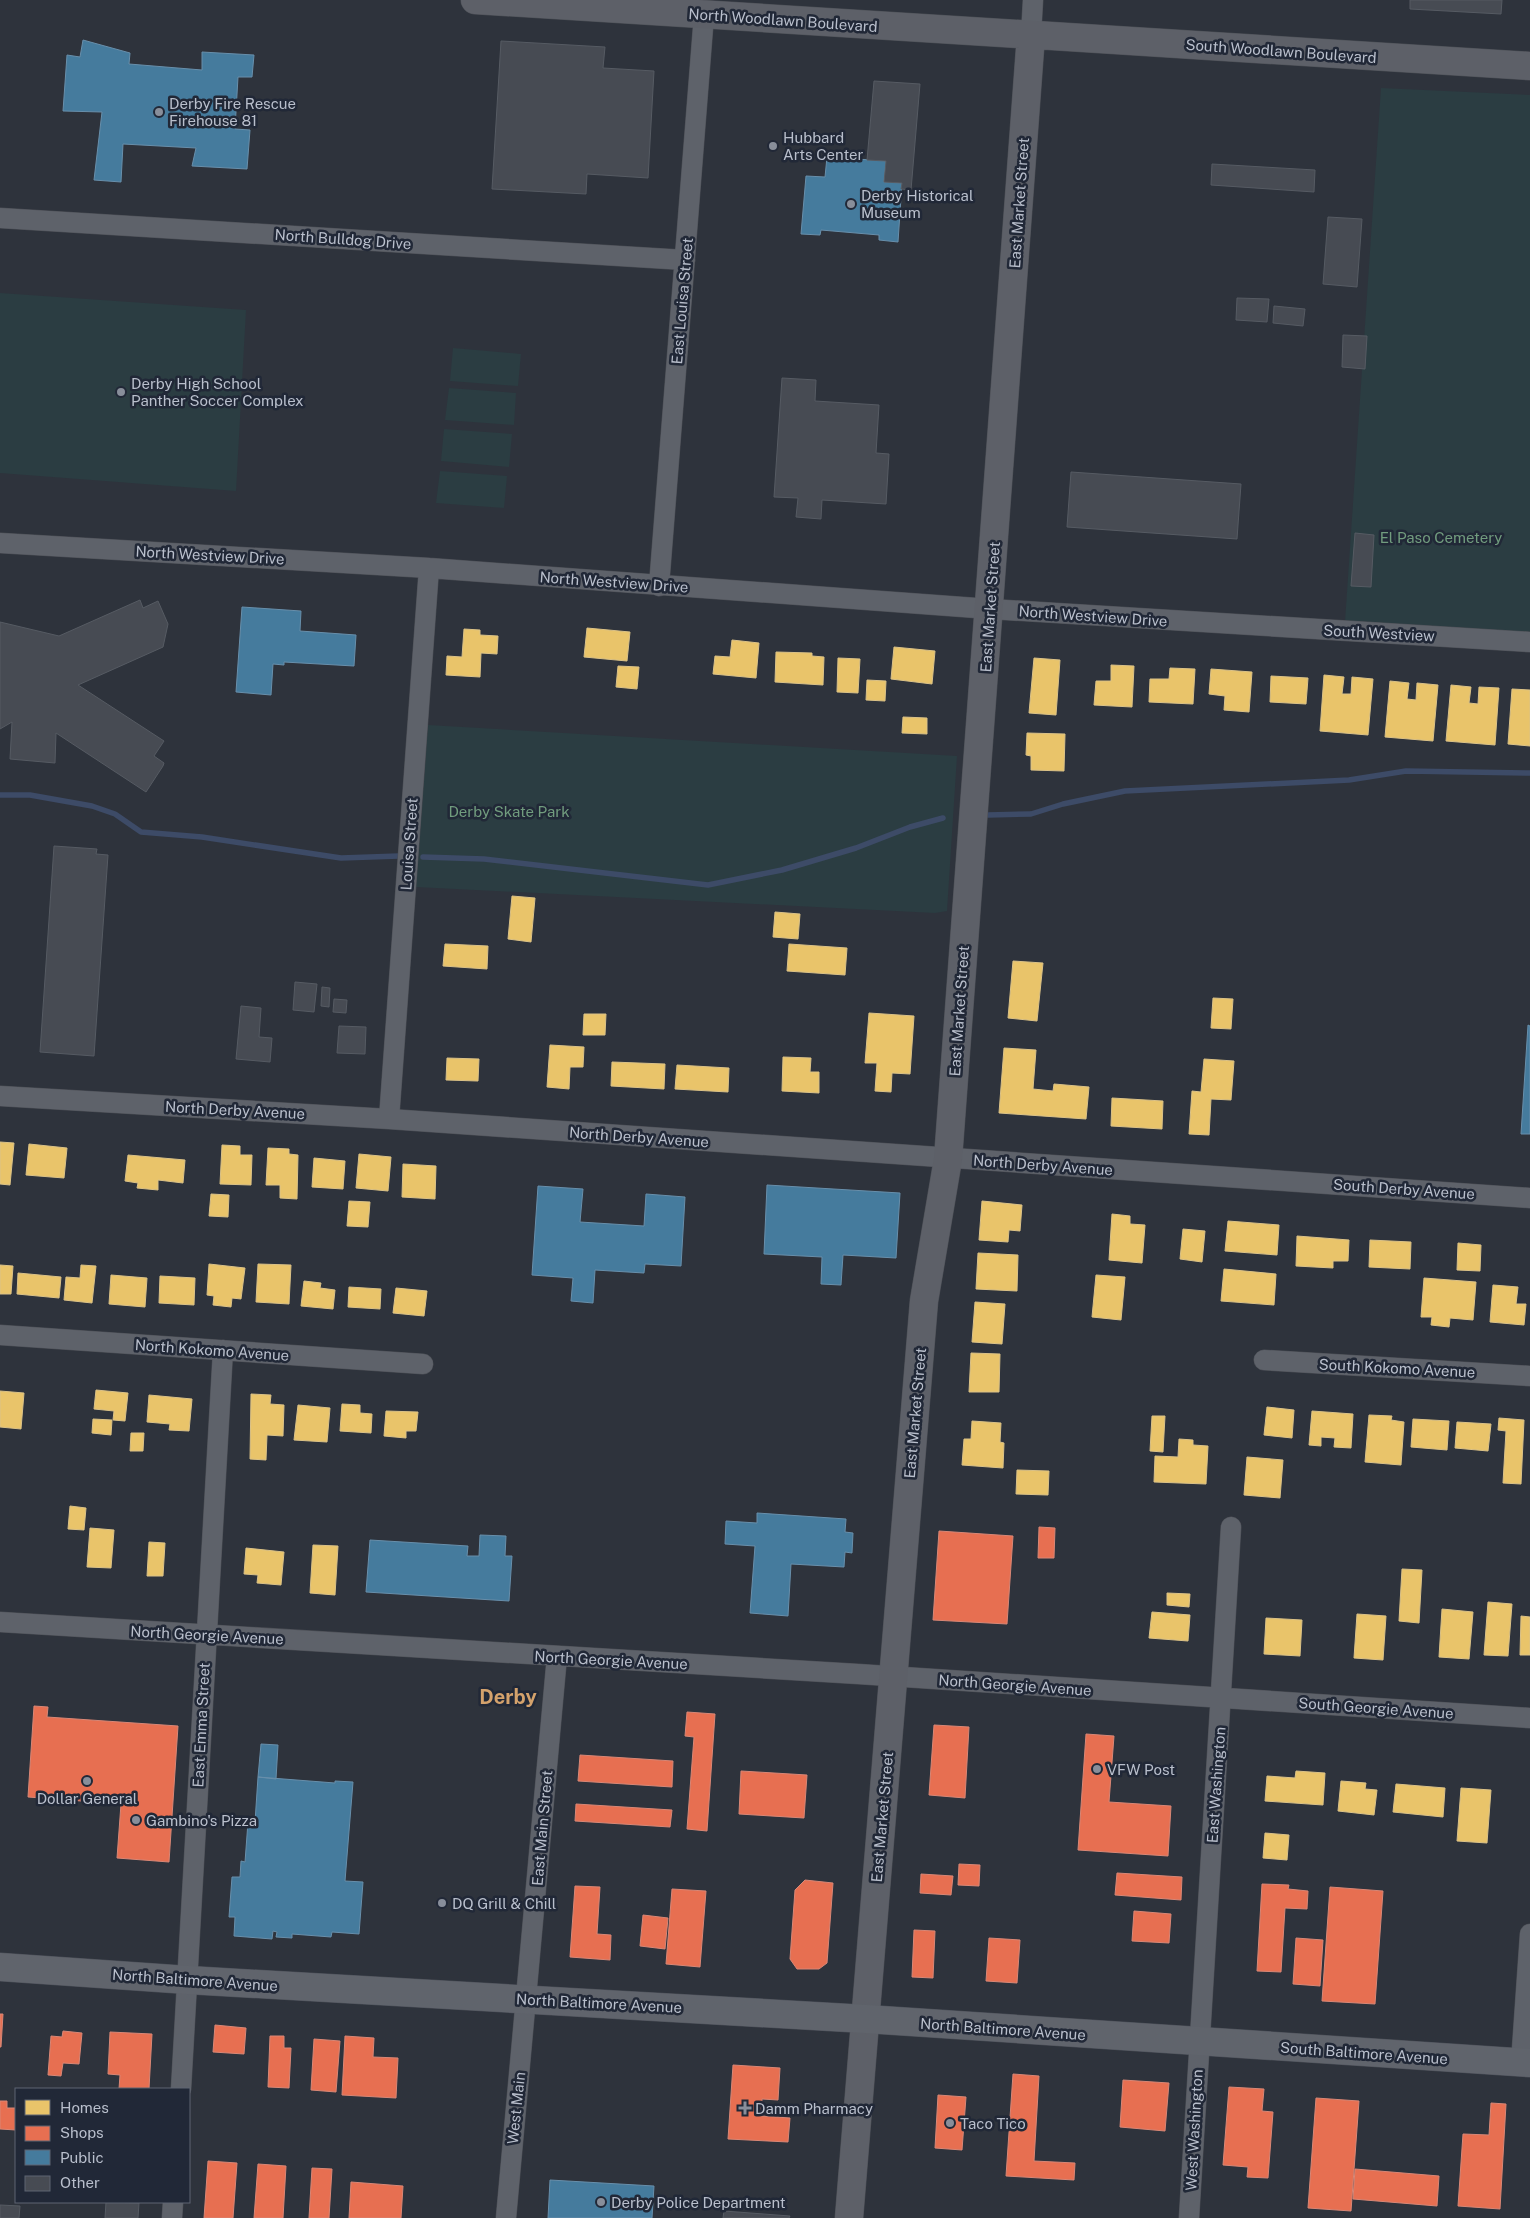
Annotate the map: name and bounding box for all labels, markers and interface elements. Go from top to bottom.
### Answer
street label: North Woodlawn Boulevard [688,5,878,35]
street label: South Woodlawn Boulevard [1185,36,1377,66]
place label: Derby Fire Rescue Firehouse 81 [169,95,296,129]
marker: Derby Fire Rescue Firehouse 81 [153,106,165,118]
place label: Hubbard Arts Center [783,129,864,163]
street label: East Market Street [1006,137,1032,269]
marker: Hubbard Arts Center [767,140,779,152]
place label: Derby Historical Museum [861,187,973,221]
marker: Derby Historical Museum [845,198,857,210]
street label: North Bulldog Drive [274,226,412,252]
street label: East Louisa Street [668,237,696,365]
place label: Derby High School Panther Soccer Complex [131,375,304,409]
marker: Derby High School Panther Soccer Complex [115,386,127,398]
park label: El Paso Cemetery [1380,529,1502,546]
street label: East Market Street [977,541,1003,673]
street label: North Westview Drive [135,543,285,567]
street label: North Westview Drive [539,568,689,596]
street label: North Westview Drive [1018,602,1168,630]
street label: South Westview [1323,622,1436,644]
street label: Louisa Street [397,797,421,891]
park label: Derby Skate Park [448,803,570,820]
street label: East Market Street [946,945,972,1077]
street label: North Derby Avenue [165,1098,305,1122]
street label: North Derby Avenue [568,1124,710,1150]
street label: North Derby Avenue [972,1152,1114,1178]
street label: South Derby Avenue [1333,1176,1475,1202]
street label: North Kokomo Avenue [134,1336,290,1364]
street label: East Market Street [901,1347,929,1479]
street label: South Kokomo Avenue [1318,1355,1476,1381]
street label: North Georgie Avenue [130,1622,284,1648]
street label: North Georgie Avenue [534,1647,688,1673]
street label: East Emma Street [189,1662,213,1788]
street label: North Georgie Avenue [938,1671,1092,1699]
district label: Derby [479,1685,537,1709]
street label: South Georgie Avenue [1298,1694,1454,1722]
street label: East Washington [1203,1726,1229,1844]
street label: East Market Street [868,1751,896,1883]
place label: VFW Post [1107,1761,1175,1778]
marker: VFW Post [1091,1763,1103,1775]
street label: East Main Street [528,1769,556,1886]
marker: Dollar General [81,1775,93,1787]
place label: Dollar General [37,1790,137,1807]
place label: Gambino's Pizza [146,1812,257,1829]
marker: Gambino's Pizza [130,1814,142,1826]
place label: DQ Grill & Chill [452,1895,556,1912]
marker: DQ Grill & Chill [436,1897,448,1909]
street label: North Baltimore Avenue [112,1966,278,1994]
street label: North Baltimore Avenue [516,1990,682,2016]
street label: North Baltimore Avenue [920,2015,1086,2043]
street label: South Baltimore Avenue [1280,2039,1448,2067]
street label: West Washington [1182,2069,1206,2191]
street label: West Main [504,2071,528,2145]
legend [15,2088,190,2203]
text: Homes [60,2099,109,2116]
place label: Damm Pharmacy [755,2100,873,2117]
marker: Damm Pharmacy [739,2102,751,2114]
place label: Taco Tico [960,2115,1026,2132]
marker: Taco Tico [944,2117,956,2129]
text: Shops [60,2124,104,2141]
text: Public [60,2149,104,2166]
text: Other [60,2174,100,2191]
place label: Derby Police Department [611,2194,786,2211]
marker: Derby Police Department [595,2196,607,2208]

